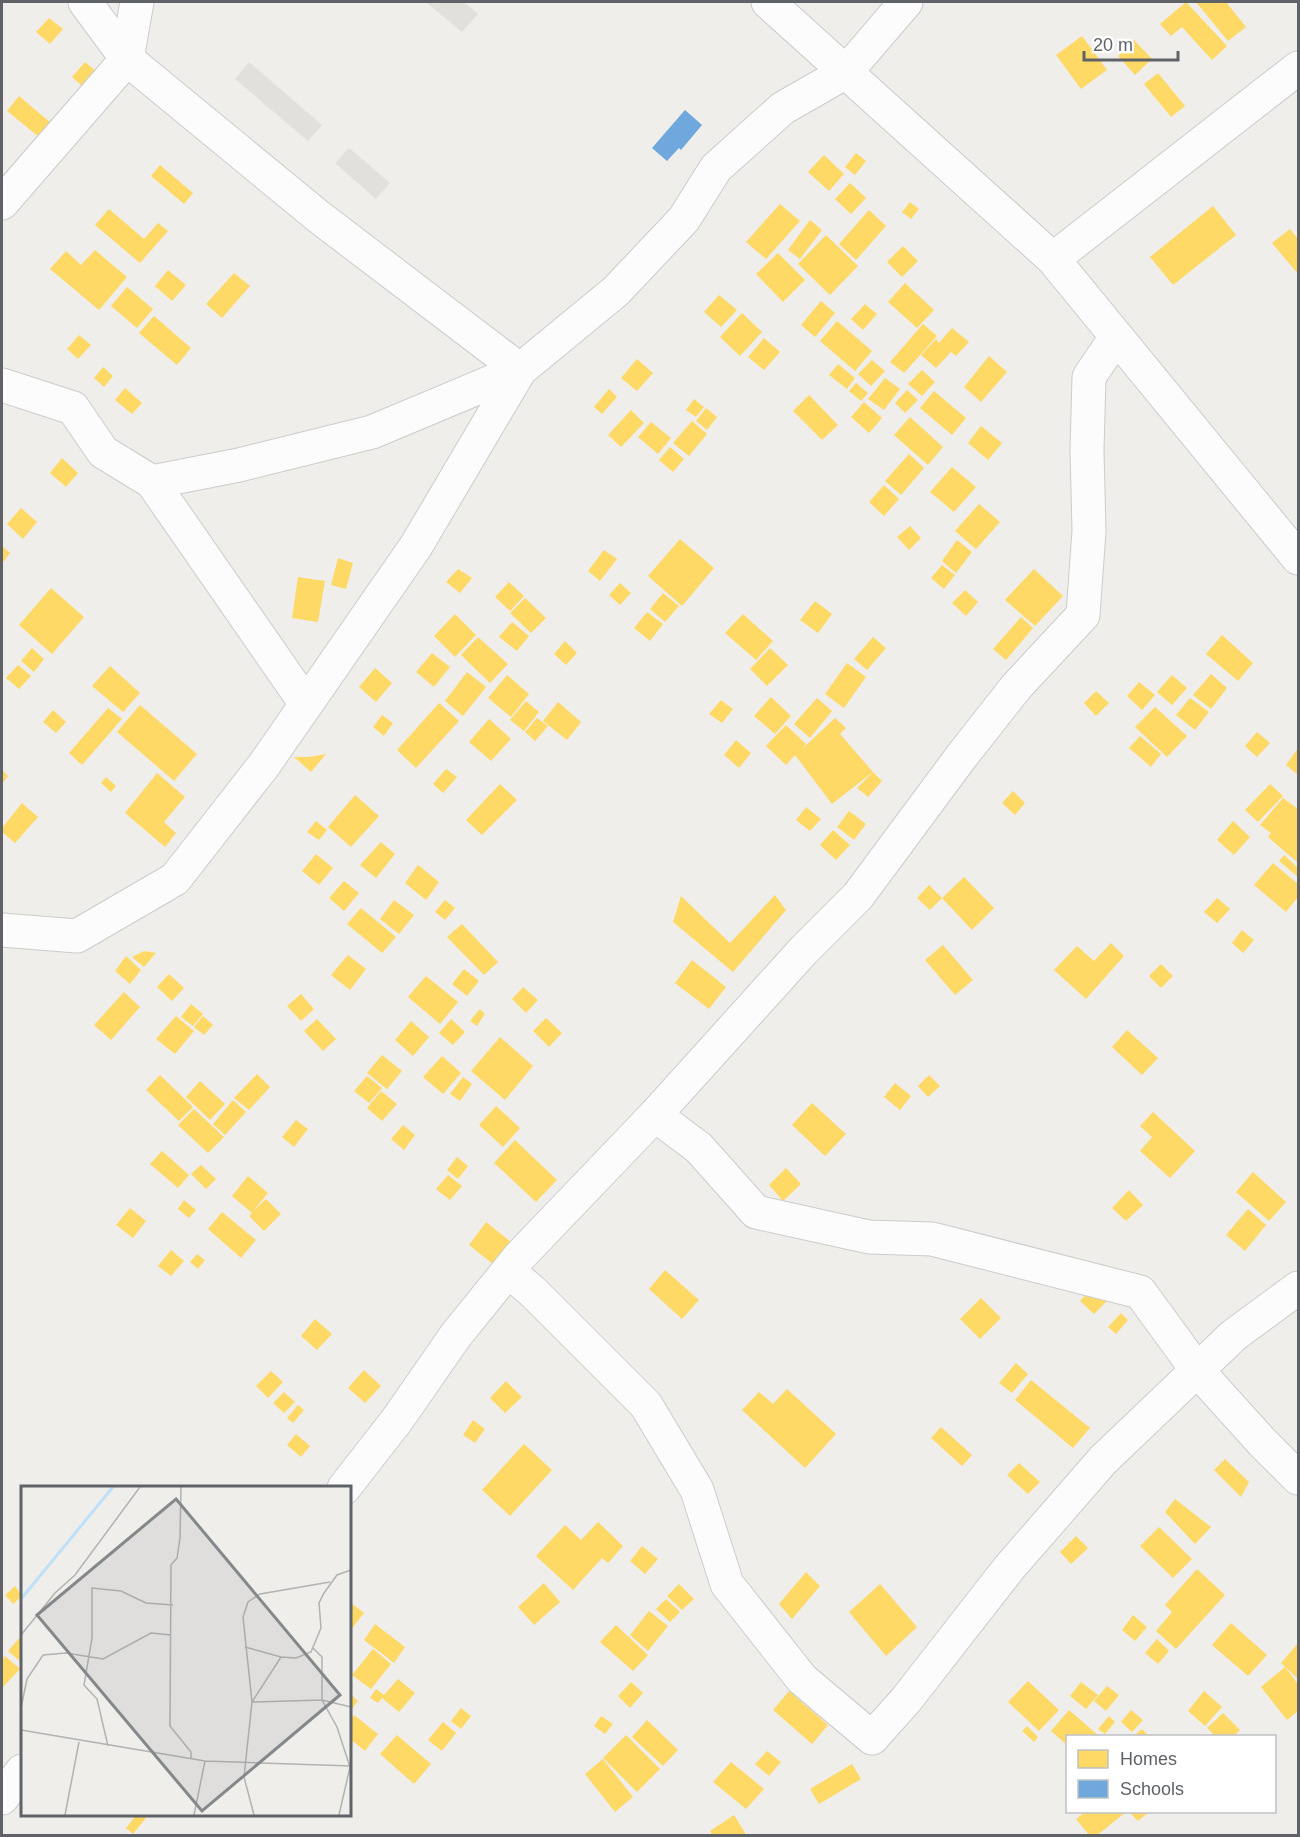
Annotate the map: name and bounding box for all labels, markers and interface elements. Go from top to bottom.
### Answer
scale bar [1084,24,1178,62]
text: 20 m [1093,35,1133,55]
inset map [21,1486,351,1816]
legend [1066,1735,1276,1813]
text: Homes [1120,1749,1177,1769]
text: Schools [1120,1779,1184,1799]

